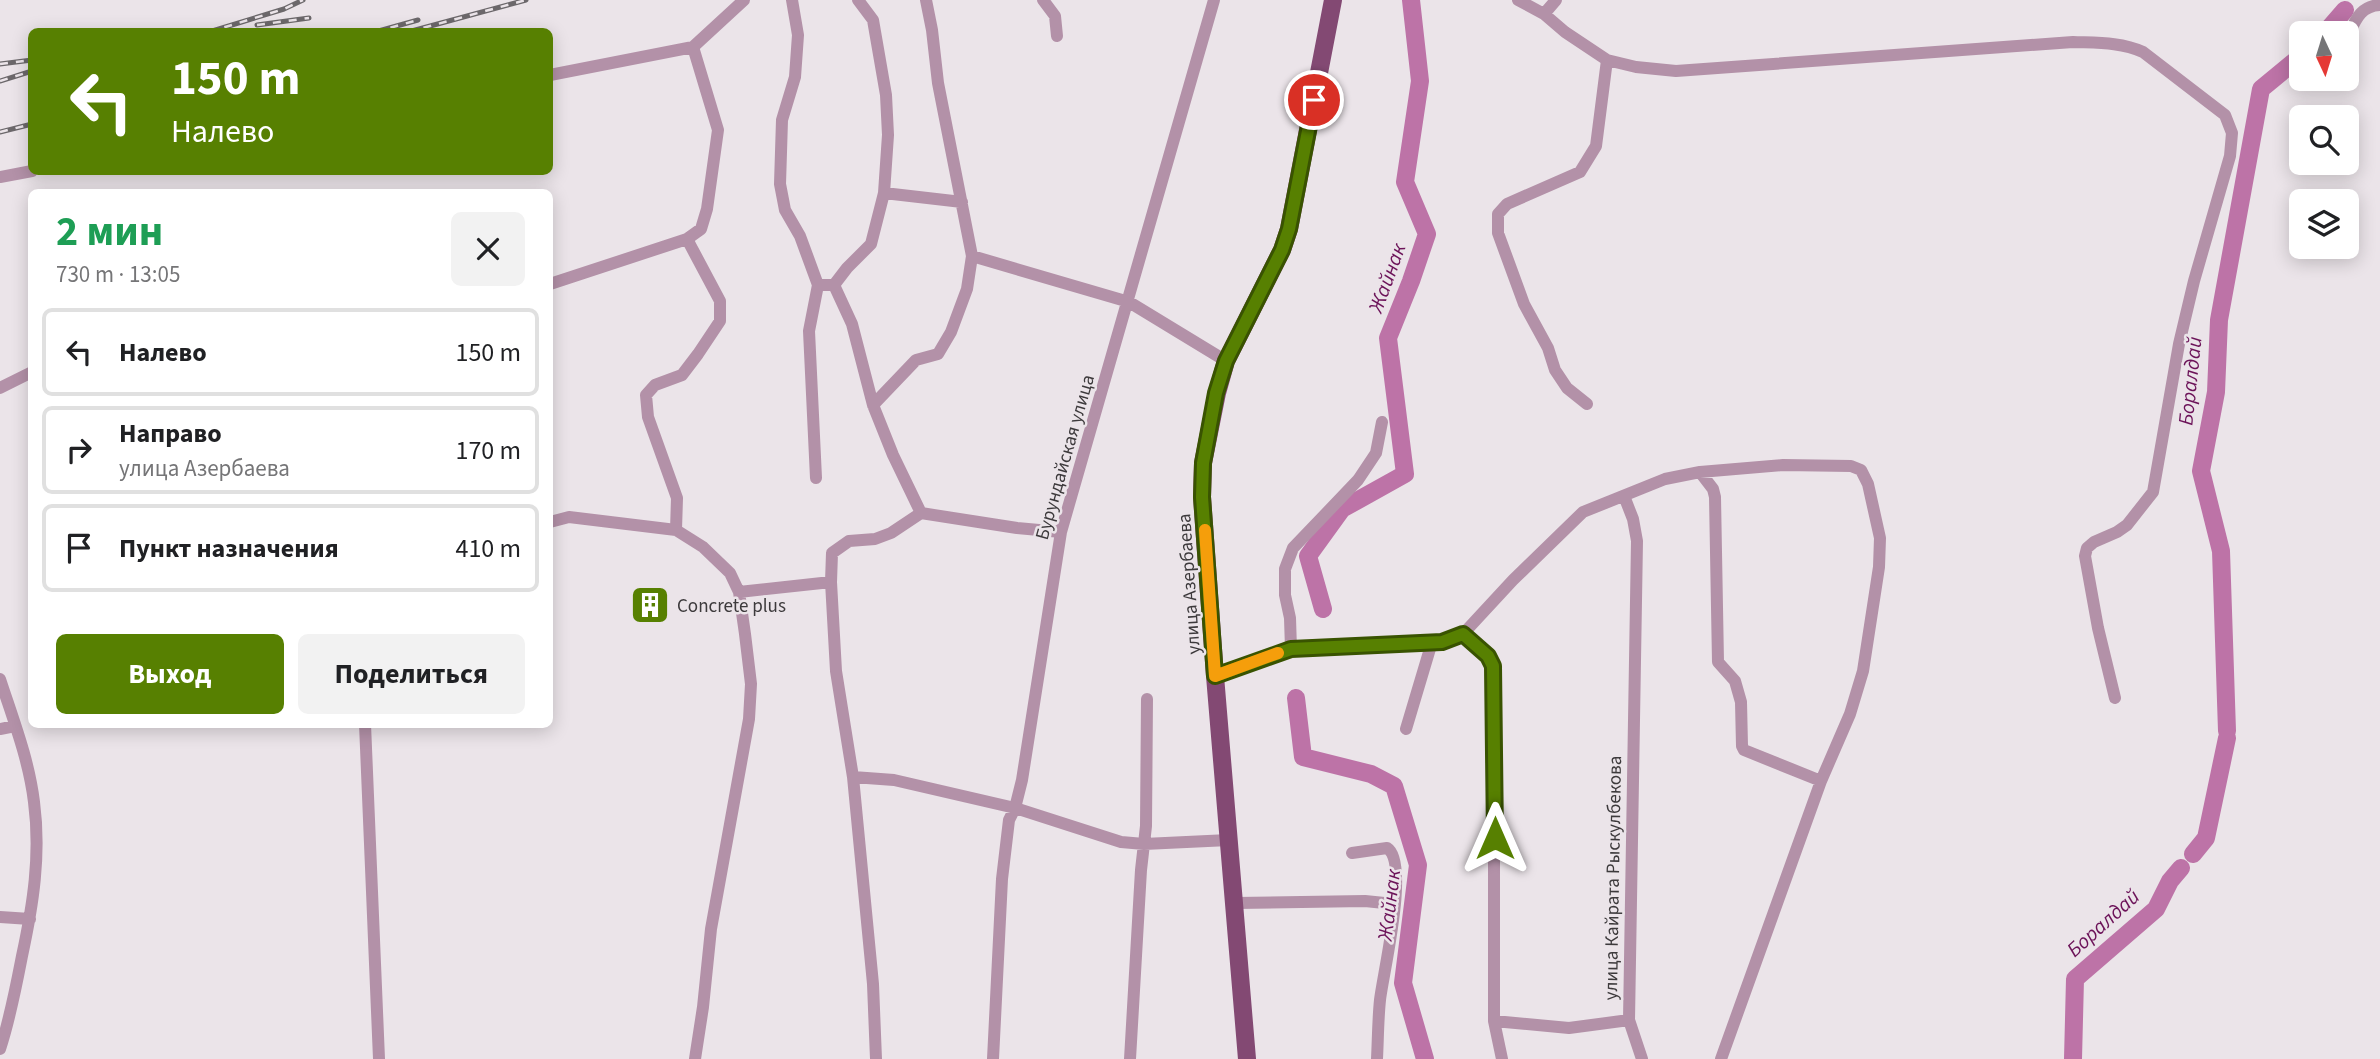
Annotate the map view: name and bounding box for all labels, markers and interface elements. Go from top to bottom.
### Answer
north arrow [2289,21,2359,91]
map controls [2289,21,2359,259]
text: 150 m [171,44,300,114]
icon: left [56,56,147,147]
pin [1284,70,1344,130]
icon: arrive [1295,81,1333,119]
button: search [2289,105,2359,175]
text: Налево [171,109,274,155]
button: layers [2289,189,2359,259]
text: 2 мин [56,202,163,262]
button: close [451,212,525,286]
water label: Жайнак [1360,238,1414,318]
text: 730 m · 13:05 [56,258,180,291]
icon: left [60,333,98,371]
text: Налево [119,334,207,371]
text: 150 m [455,334,521,371]
water label: Боралдай [2170,335,2210,427]
street label: Бурундайская улица [1029,371,1102,543]
text: Направо [119,415,222,452]
icon: right [60,431,98,469]
text: 170 m [455,432,521,469]
text: улица Азербаева [119,452,290,485]
street label: улица Азербаева [1171,513,1208,655]
icon: arrive [60,529,98,567]
text: Пункт назначения [119,530,339,567]
text: 410 m [455,530,521,567]
building icon: Concrete plus [629,584,671,626]
place label: Concrete plus [677,593,786,620]
button: Выход [56,634,284,714]
button: Поделиться [298,634,525,714]
street label: улица Кайрата Рыскулбекова [1598,755,1629,1001]
position arrow [1458,801,1532,875]
water label: Жайнак [1370,867,1408,943]
water label: Боралдай [2060,882,2146,964]

